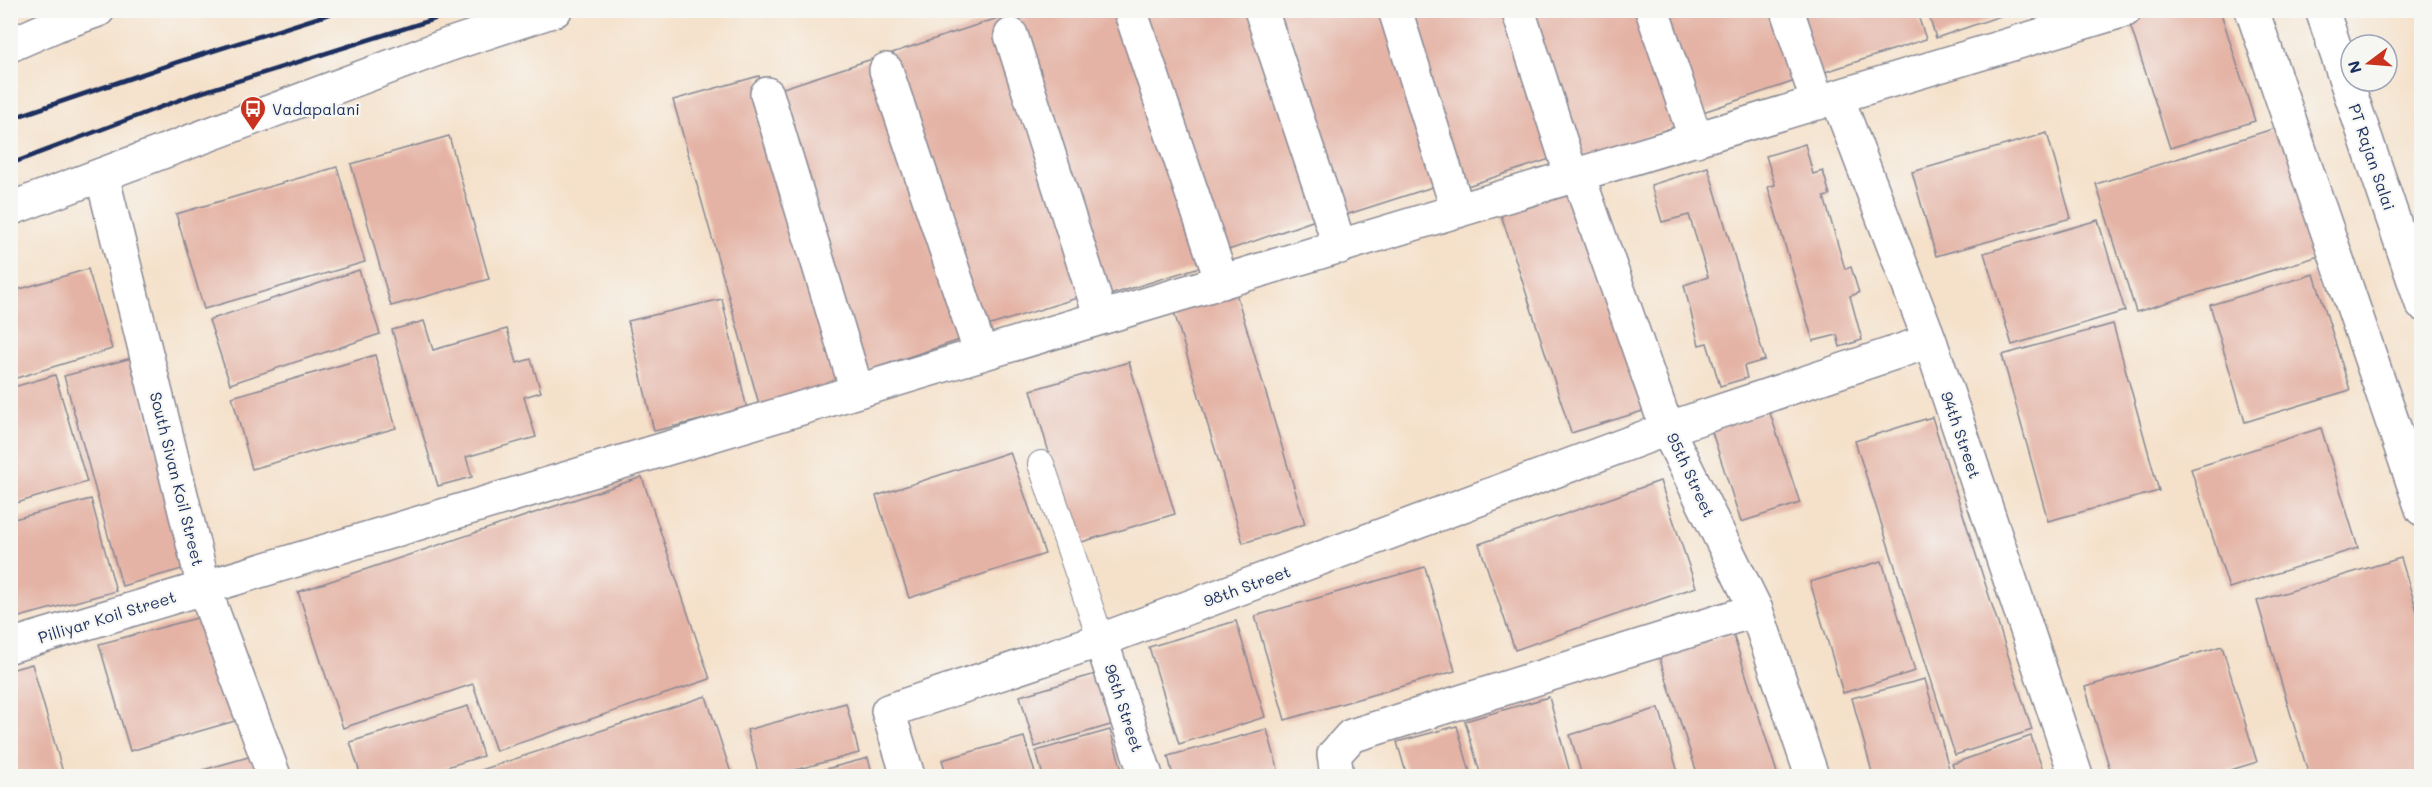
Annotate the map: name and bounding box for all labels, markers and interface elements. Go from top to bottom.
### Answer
north arrow [2339,33,2399,93]
text: N [2342,59,2366,76]
bus stop icon: Vadapalani [238,94,268,132]
place label: Vadapalani [272,98,360,119]
street label: PT Rajan Salai [2344,101,2401,213]
street label: 94th Street [1937,388,1986,481]
street label: South Sivan Koil Street [146,390,209,568]
street label: 95th Street [1663,429,1720,520]
street label: 98th Street [1200,560,1293,611]
street label: Pilliyar Koil Street [35,586,178,648]
street label: 96th Street [1100,661,1149,754]

